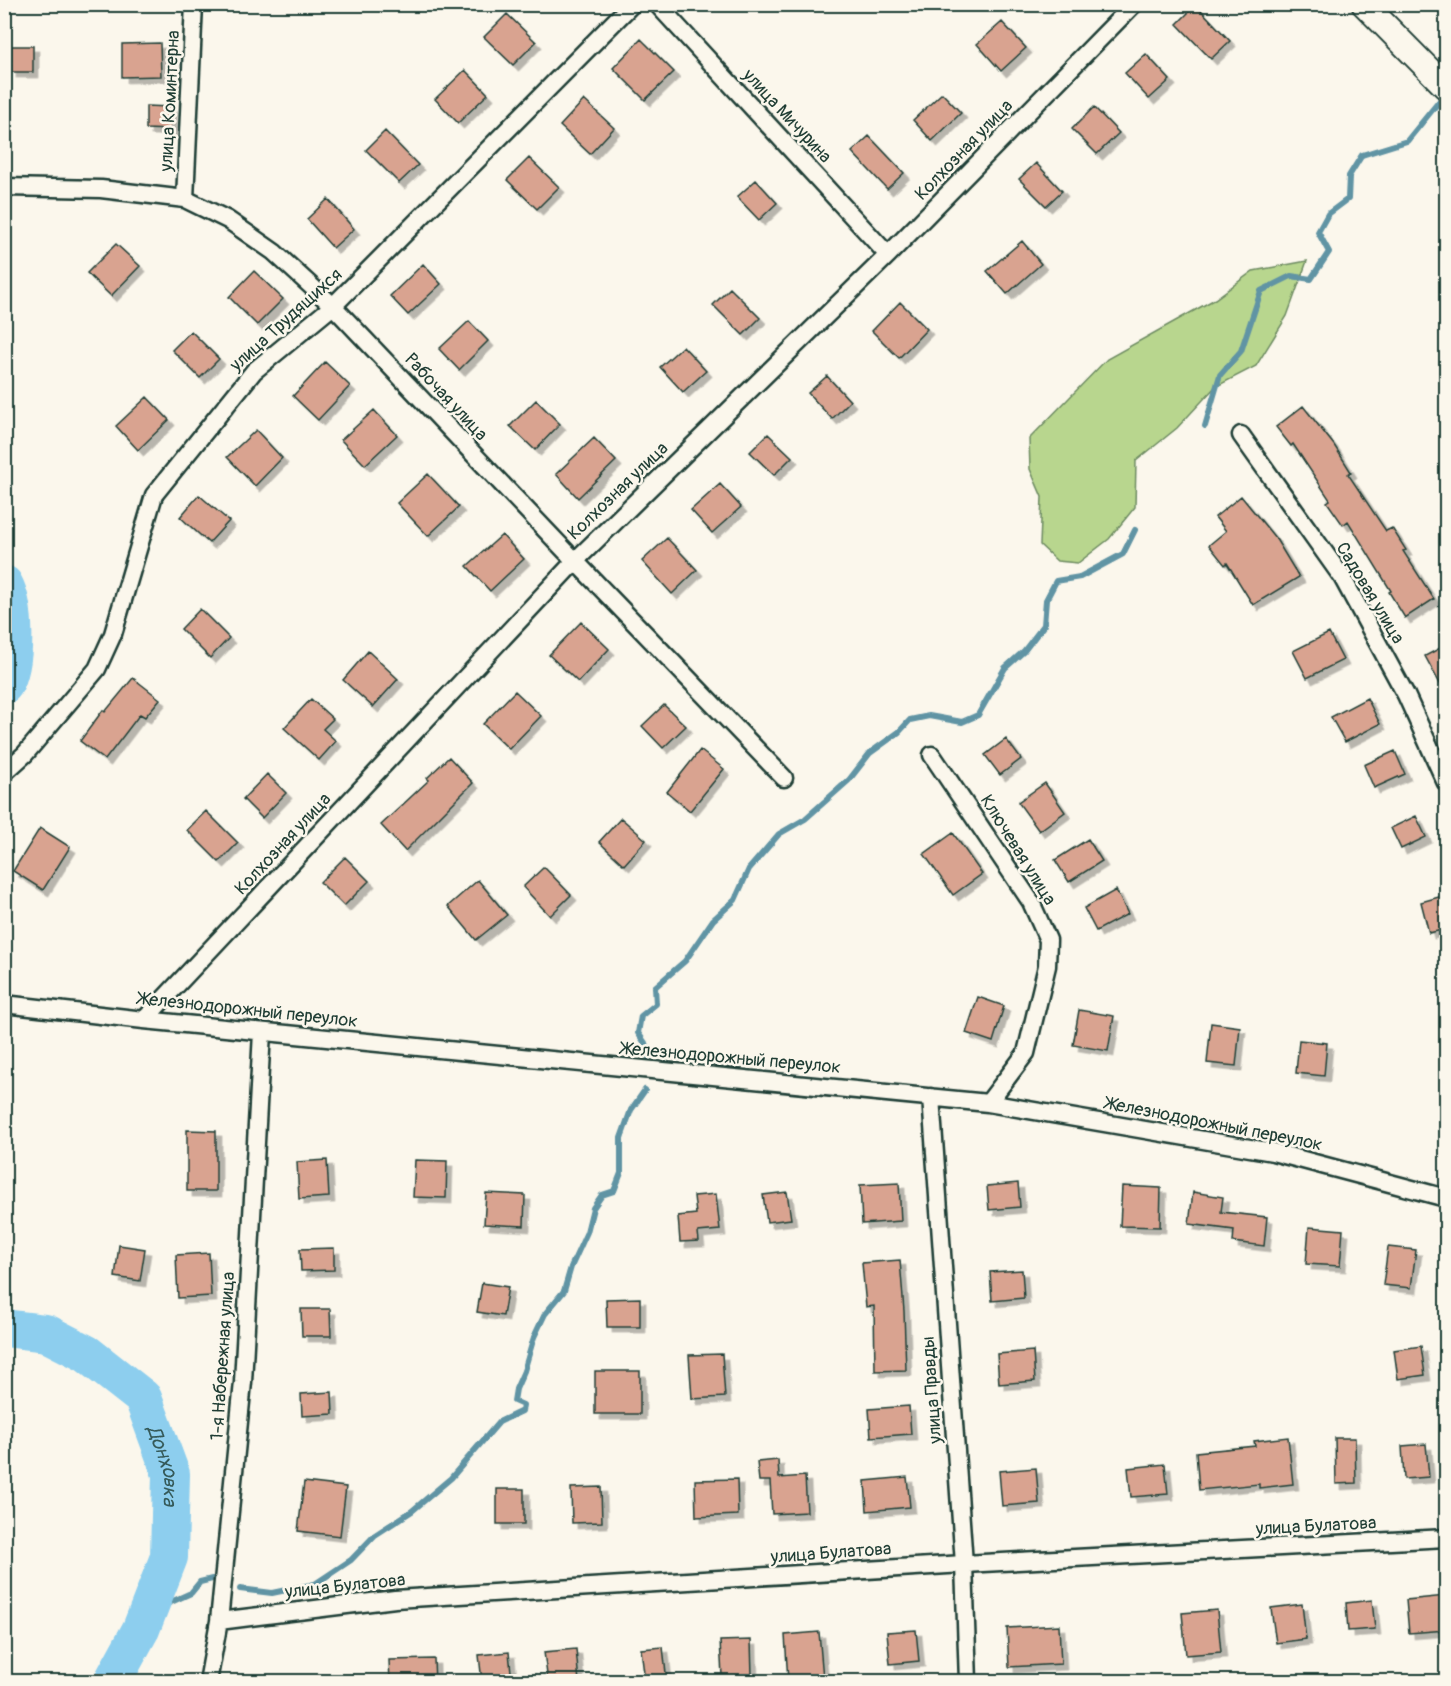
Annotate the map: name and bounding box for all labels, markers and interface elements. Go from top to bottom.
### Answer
street label: улица Коминтерна [155,30,185,173]
street label: улица Мичурина [737,63,836,168]
street label: Колхозная улица [910,95,1018,205]
street label: улица Трудящихся [224,264,347,377]
street label: Рабочая улица [400,348,492,446]
street label: Колхозная улица [563,437,673,545]
street label: Садовая улица [1331,538,1409,648]
street label: Колхозная улица [230,788,336,900]
street label: Ключевая улица [975,790,1061,910]
street label: Железнодорожный переулок [134,987,359,1033]
street label: Железнодорожный переулок [617,1037,842,1079]
street label: Железнодорожный переулок [1101,1091,1324,1156]
street label: 1-я Набережная улица [206,1271,240,1441]
street label: улица Правды [917,1336,947,1445]
water label: Донховка [141,1421,184,1508]
street label: улица Булатова [1254,1511,1377,1541]
street label: улица Булатова [769,1537,892,1569]
street label: улица Булатова [283,1568,406,1604]

